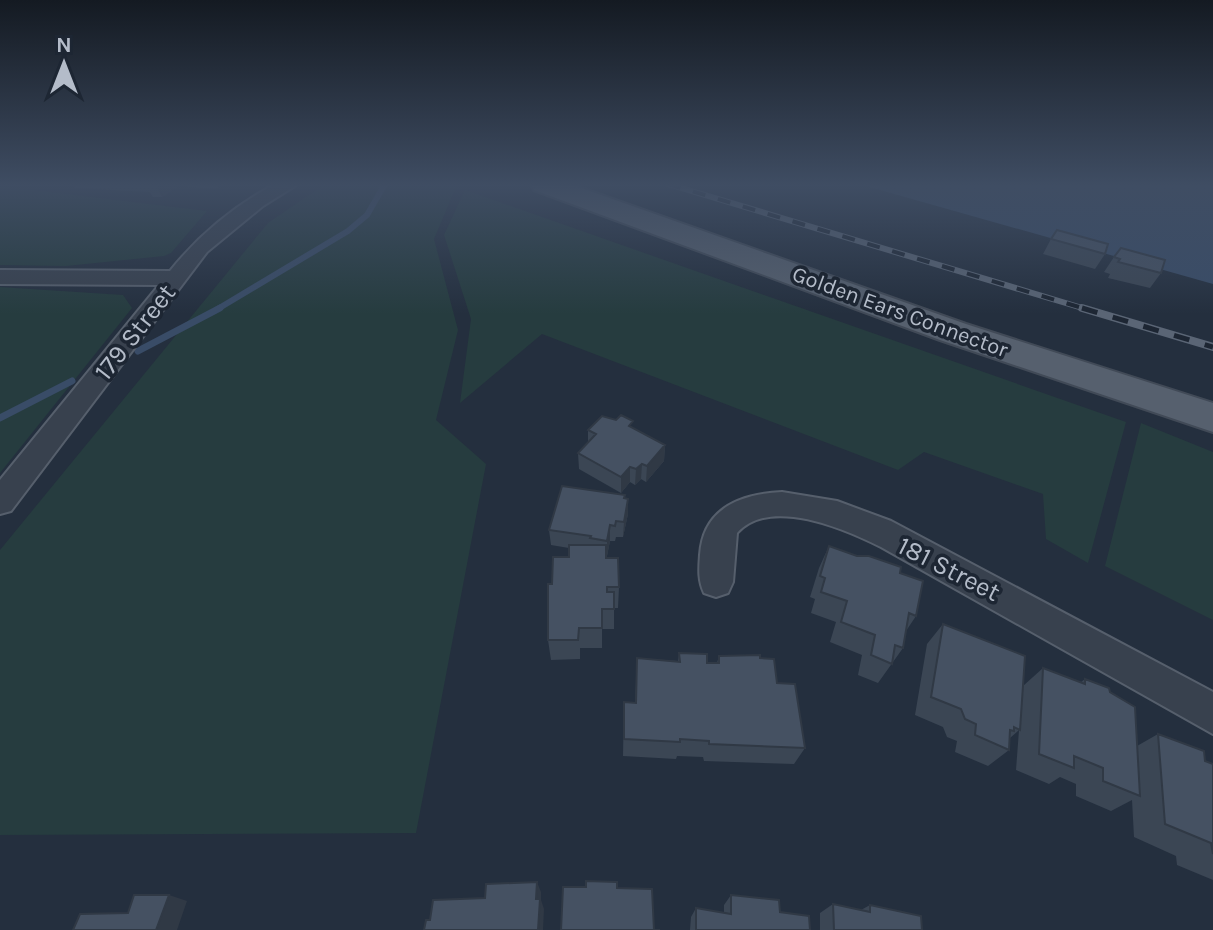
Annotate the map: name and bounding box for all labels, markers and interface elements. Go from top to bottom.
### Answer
north arrow [24,24,104,104]
text: N [56,32,72,58]
street label: Golden Ears Connector [789,261,1011,363]
street label: 179 Street [88,278,182,386]
street label: 181 Street [893,530,1006,608]

